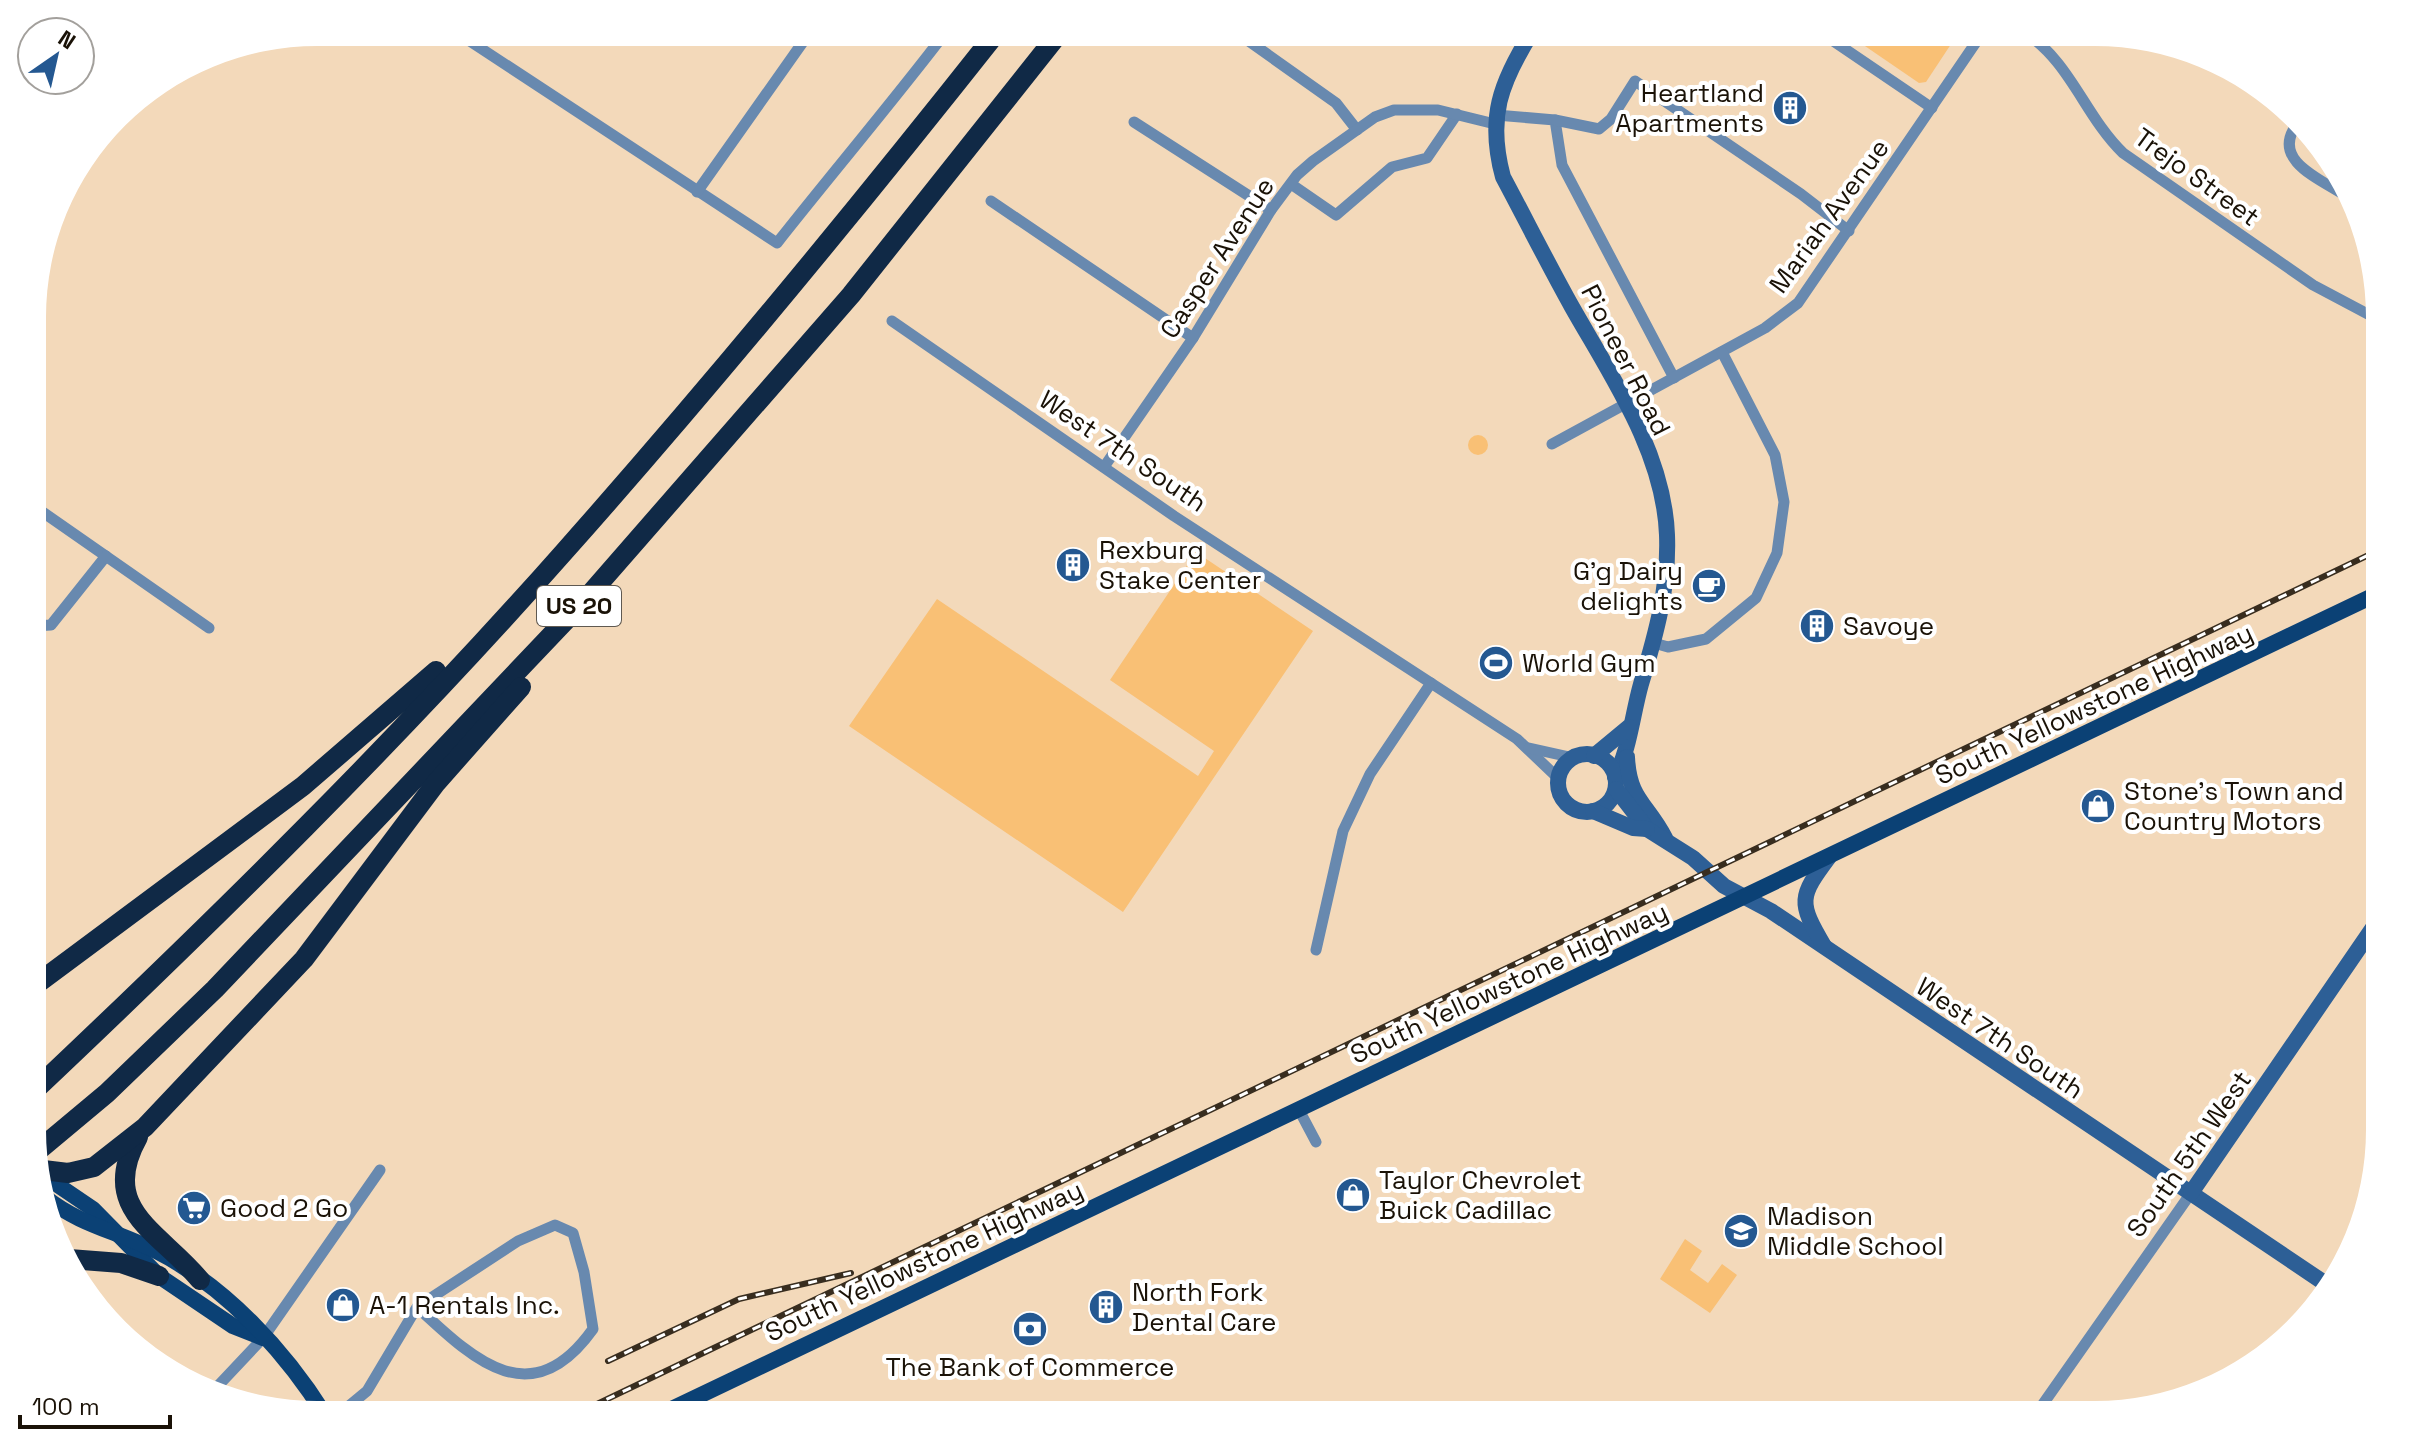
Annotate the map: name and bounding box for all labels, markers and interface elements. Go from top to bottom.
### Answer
north arrow [16,16,96,96]
text: N [53,24,81,55]
place label: Heartland Apartments [1615,76,1764,140]
building icon: Heartland Apartments [1771,89,1809,127]
street label: Trejo Street [2128,120,2266,234]
street label: Mariah Avenue [1762,132,1896,300]
street label: Casper Avenue [1152,171,1282,345]
street label: Pioneer Road [1573,279,1679,441]
street label: West 7th South [1033,382,1213,520]
place label: Rexburg Stake Center [1099,533,1262,597]
building icon: Rexburg Stake Center [1054,546,1092,584]
place label: G'g Dairy delights [1573,554,1683,618]
cafe icon: G'g Dairy delights [1690,567,1728,605]
road number: US 20 [537,586,621,626]
building icon: Savoye [1798,607,1836,645]
place label: Savoye [1843,609,1934,643]
street label: South Yellowstone Highway [1930,615,2258,793]
sports icon: World Gym [1477,644,1515,682]
place label: World Gym [1522,646,1656,680]
place label: Stone's Town and Country Motors [2124,774,2344,838]
shop icon: Stone's Town and Country Motors [2079,787,2117,825]
street label: South Yellowstone Highway [1345,894,1673,1072]
street label: West 7th South [1910,969,2090,1107]
street label: South 5th West [2119,1064,2259,1244]
place label: Taylor Chevrolet Buick Cadillac [1379,1163,1582,1227]
street label: South Yellowstone Highway [760,1172,1088,1350]
shop icon: Taylor Chevrolet Buick Cadillac [1334,1176,1372,1214]
supermarket icon: Good 2 Go [175,1189,213,1227]
place label: Good 2 Go [220,1191,348,1225]
place label: Madison Middle School [1767,1199,1944,1263]
school or university icon: Madison Middle School [1722,1212,1760,1250]
place label: North Fork Dental Care [1132,1275,1276,1339]
shop icon: A-1 Rentals Inc. [324,1286,362,1324]
place label: A-1 Rentals Inc. [369,1288,560,1322]
building icon: North Fork Dental Care [1087,1288,1125,1326]
bank icon: The Bank of Commerce [1011,1310,1049,1348]
place label: The Bank of Commerce [886,1350,1174,1384]
scale bar [20,1379,170,1429]
text: 100 m [32,1391,100,1422]

